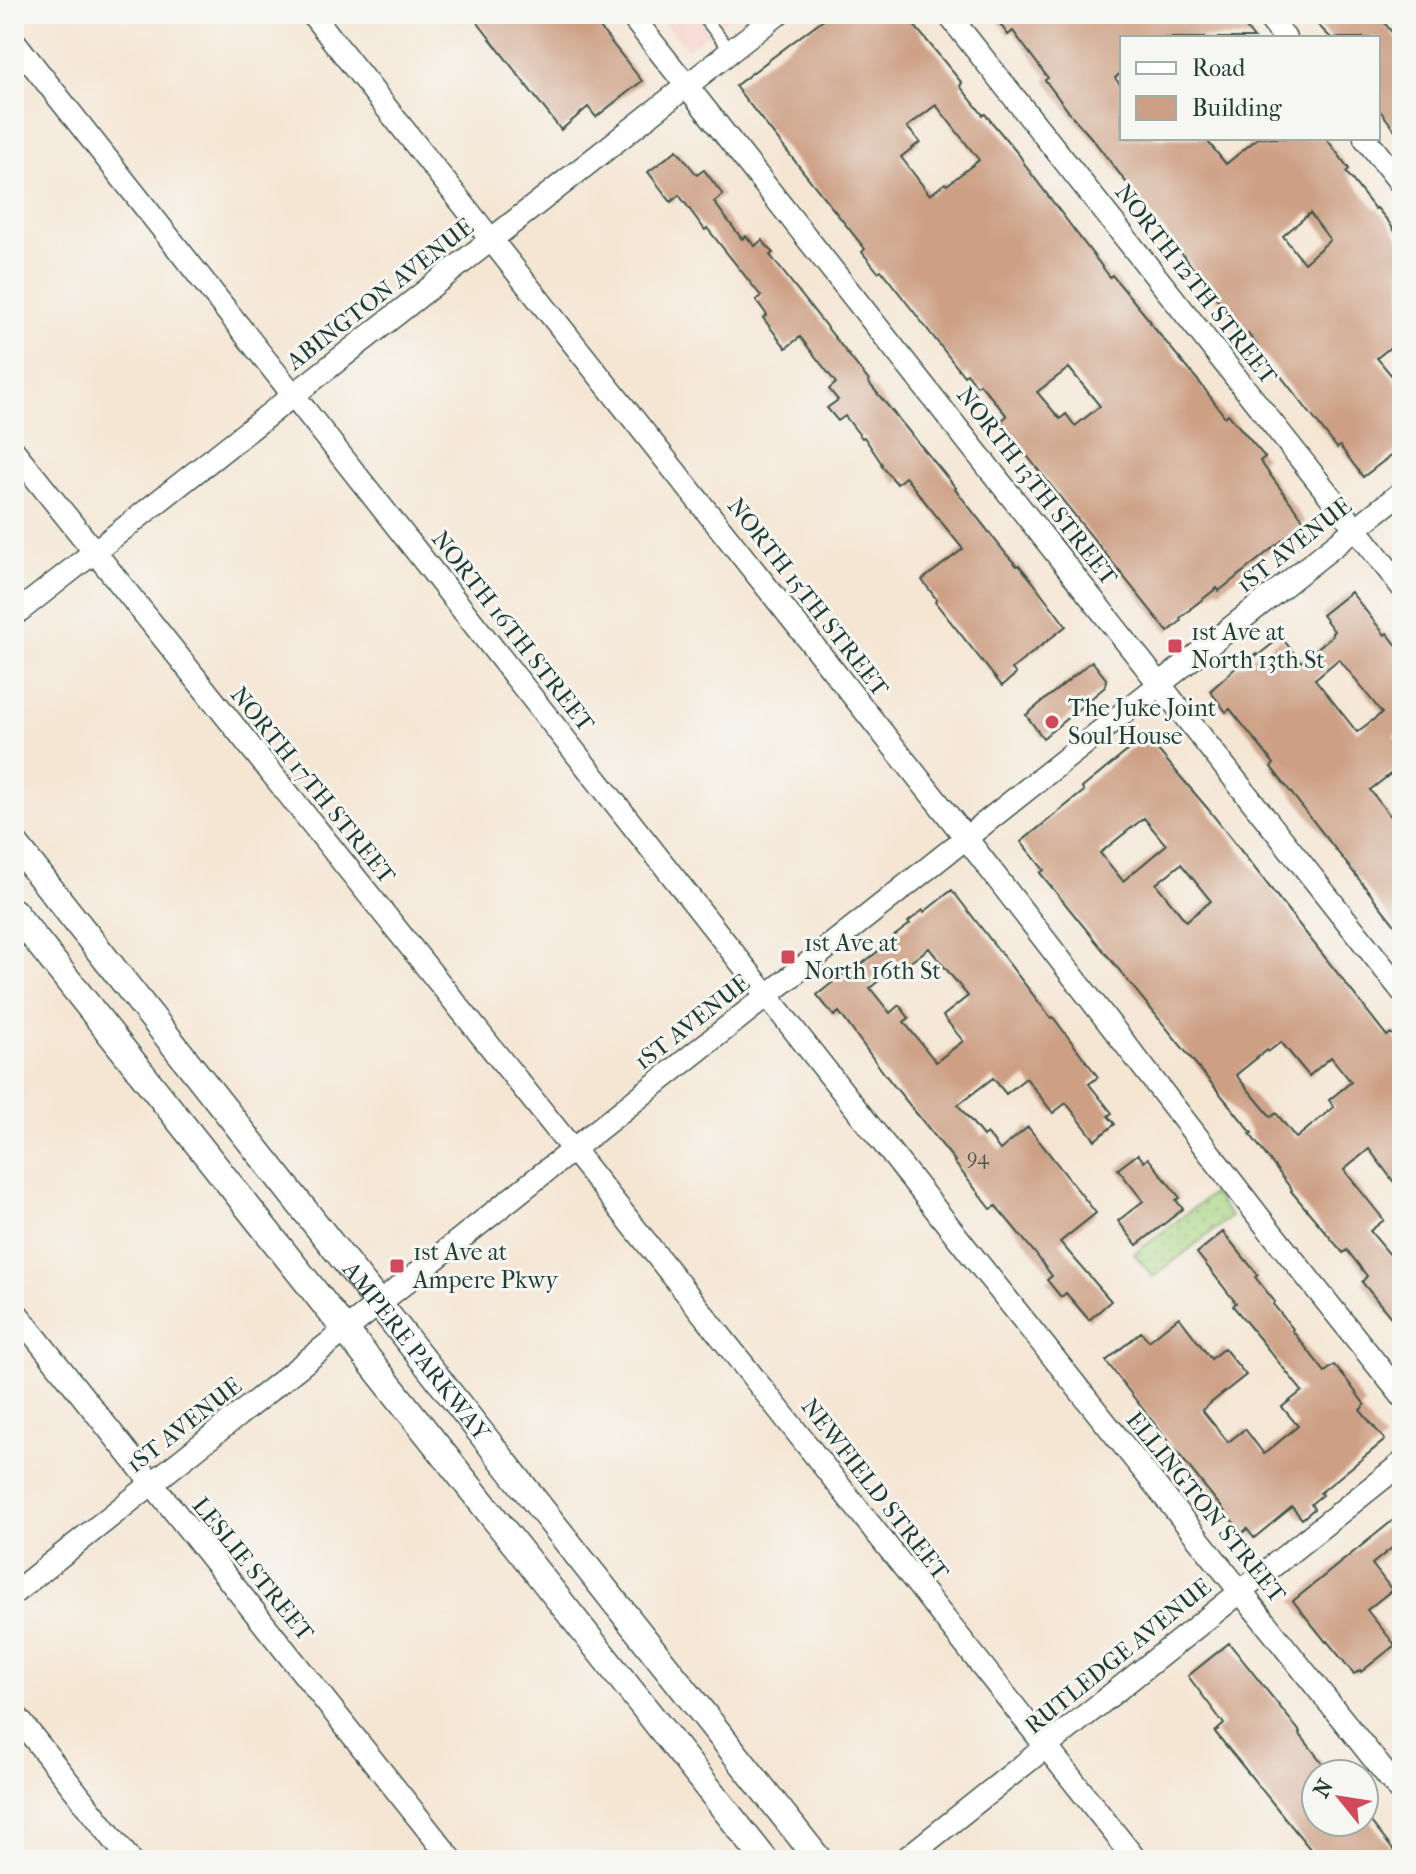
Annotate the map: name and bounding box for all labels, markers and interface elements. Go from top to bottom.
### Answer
legend [1120,36,1380,140]
text: Road [1192,54,1246,82]
text: Building [1192,94,1283,122]
street label: NORTH 12TH STREET [1109,178,1283,390]
street label: ABINGTON AVENUE [280,212,479,376]
street label: NORTH 13TH STREET [951,381,1124,591]
street label: 1ST AVENUE [1231,491,1357,599]
street label: NORTH 15TH STREET [722,492,895,702]
street label: NORTH 16TH STREET [426,525,601,738]
place label: 1st Ave at North 13th St [1191,618,1325,674]
marker: 1st Ave at North 13th St [1166,637,1184,655]
street label: NORTH 17TH STREET [225,681,402,890]
place label: The Juke Joint Soul House [1068,694,1217,750]
marker: The Juke Joint Soul House [1043,713,1061,731]
place label: 1st Ave at North 16th St [804,929,941,985]
marker: 1st Ave at North 16th St [779,948,797,966]
street label: 1ST AVENUE [629,968,755,1076]
house number: 94 [967,1146,990,1169]
place label: 1st Ave at Ampere Pkwy [412,1238,559,1294]
street label: AMPERE PARKWAY [336,1255,496,1447]
marker: 1st Ave at Ampere Pkwy [388,1257,406,1275]
street label: 1ST AVENUE [121,1371,247,1479]
street label: NEWFIELD STREET [795,1393,955,1586]
street label: ELLINGTON STREET [1120,1406,1292,1609]
street label: LESLIE STREET [187,1492,320,1647]
street label: RUTLEDGE AVENUE [1019,1572,1217,1740]
north arrow [1300,1758,1380,1838]
text: N [1308,1775,1339,1802]

